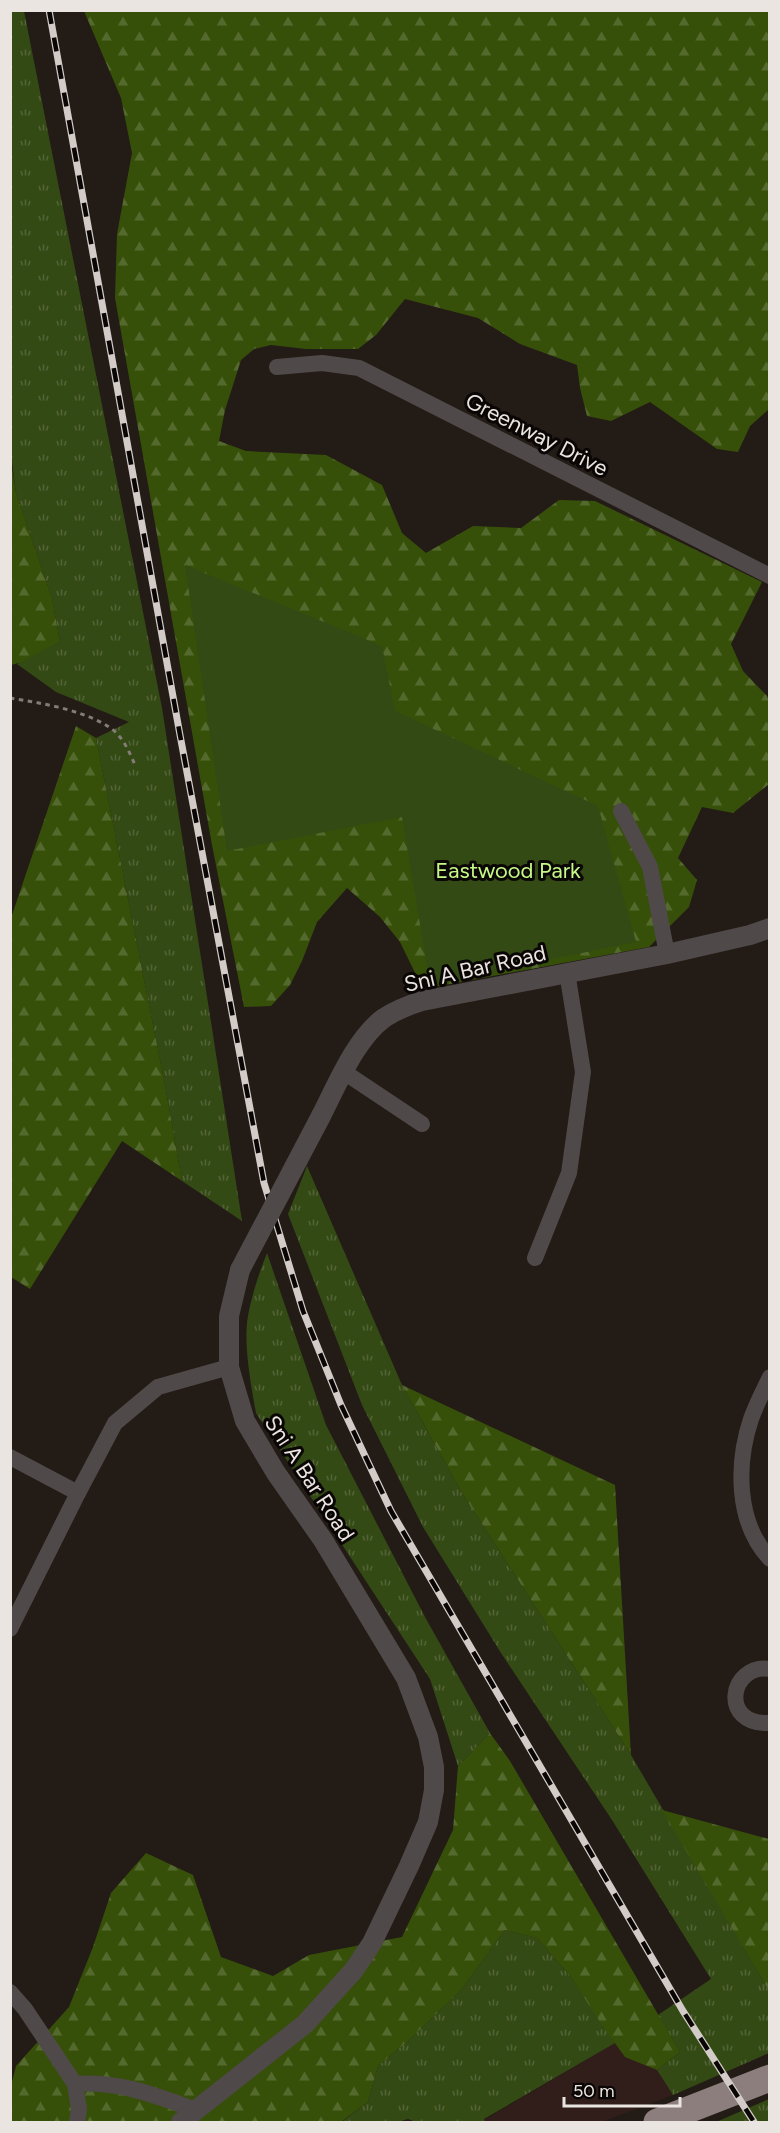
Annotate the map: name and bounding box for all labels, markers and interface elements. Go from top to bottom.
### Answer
street label: Greenway Drive [461,387,612,482]
park label: Eastwood Park [435,857,581,884]
street label: Sni A Bar Road [402,939,549,998]
street label: Sni A Bar Road [259,1410,360,1546]
scale bar [564,2070,680,2108]
text: 50 m [573,2080,615,2102]

